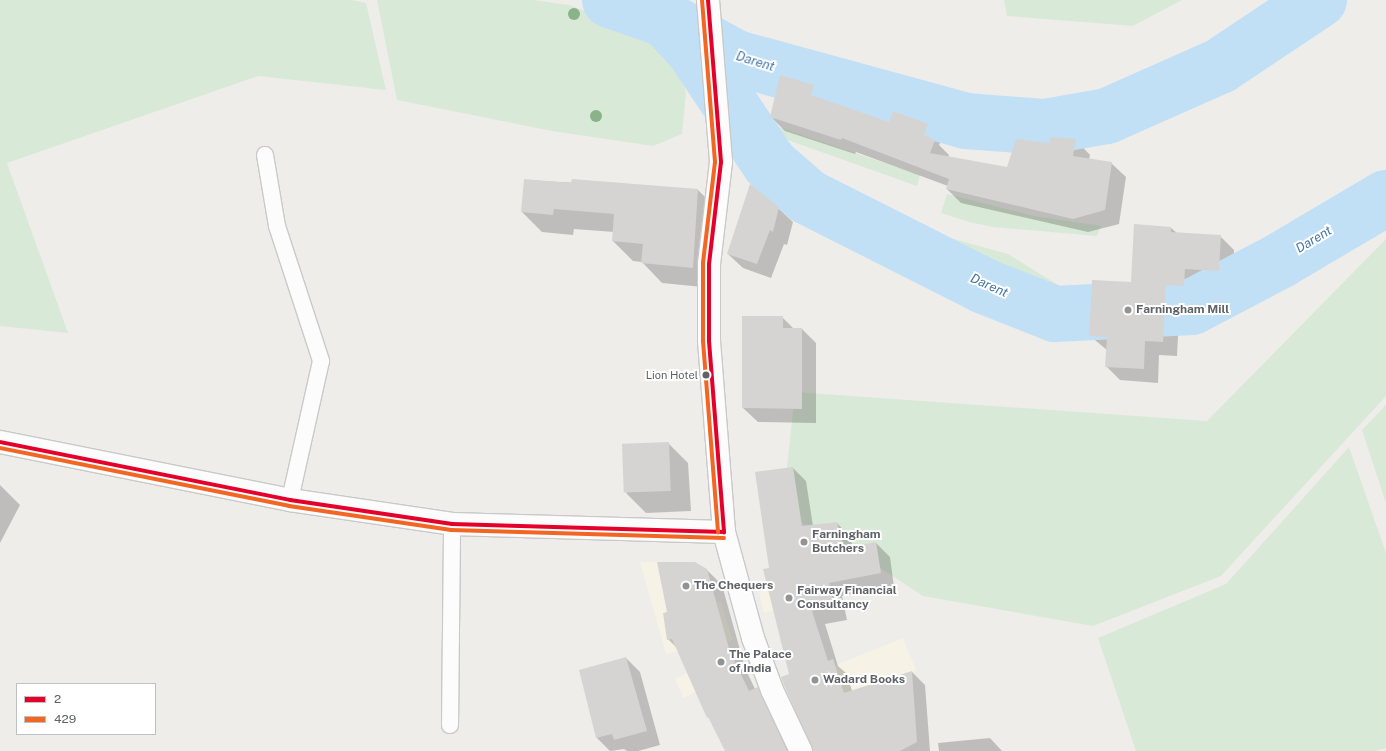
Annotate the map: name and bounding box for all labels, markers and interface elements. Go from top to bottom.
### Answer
water label: Darent [734,49,776,75]
water label: Darent [1293,223,1335,257]
water label: Darent [968,271,1010,301]
place label: Farningham Mill [1136,303,1229,317]
marker: Farningham Mill [1123,305,1133,315]
place label: Lion Hotel [646,368,698,382]
marker: Lion Hotel [701,370,711,380]
place label: Farningham Butchers [812,528,881,556]
marker: Farningham Butchers [799,537,809,547]
place label: The Chequers [694,579,773,593]
marker: The Chequers [681,581,691,591]
place label: Fairway Financial Consultancy [797,584,897,612]
marker: Fairway Financial Consultancy [784,593,794,603]
place label: The Palace of India [729,648,792,676]
marker: The Palace of India [716,657,726,667]
place label: Wadard Books [823,673,905,687]
marker: Wadard Books [810,675,820,685]
legend [16,683,156,735]
text: 2 [54,692,61,706]
text: 429 [54,712,76,726]

